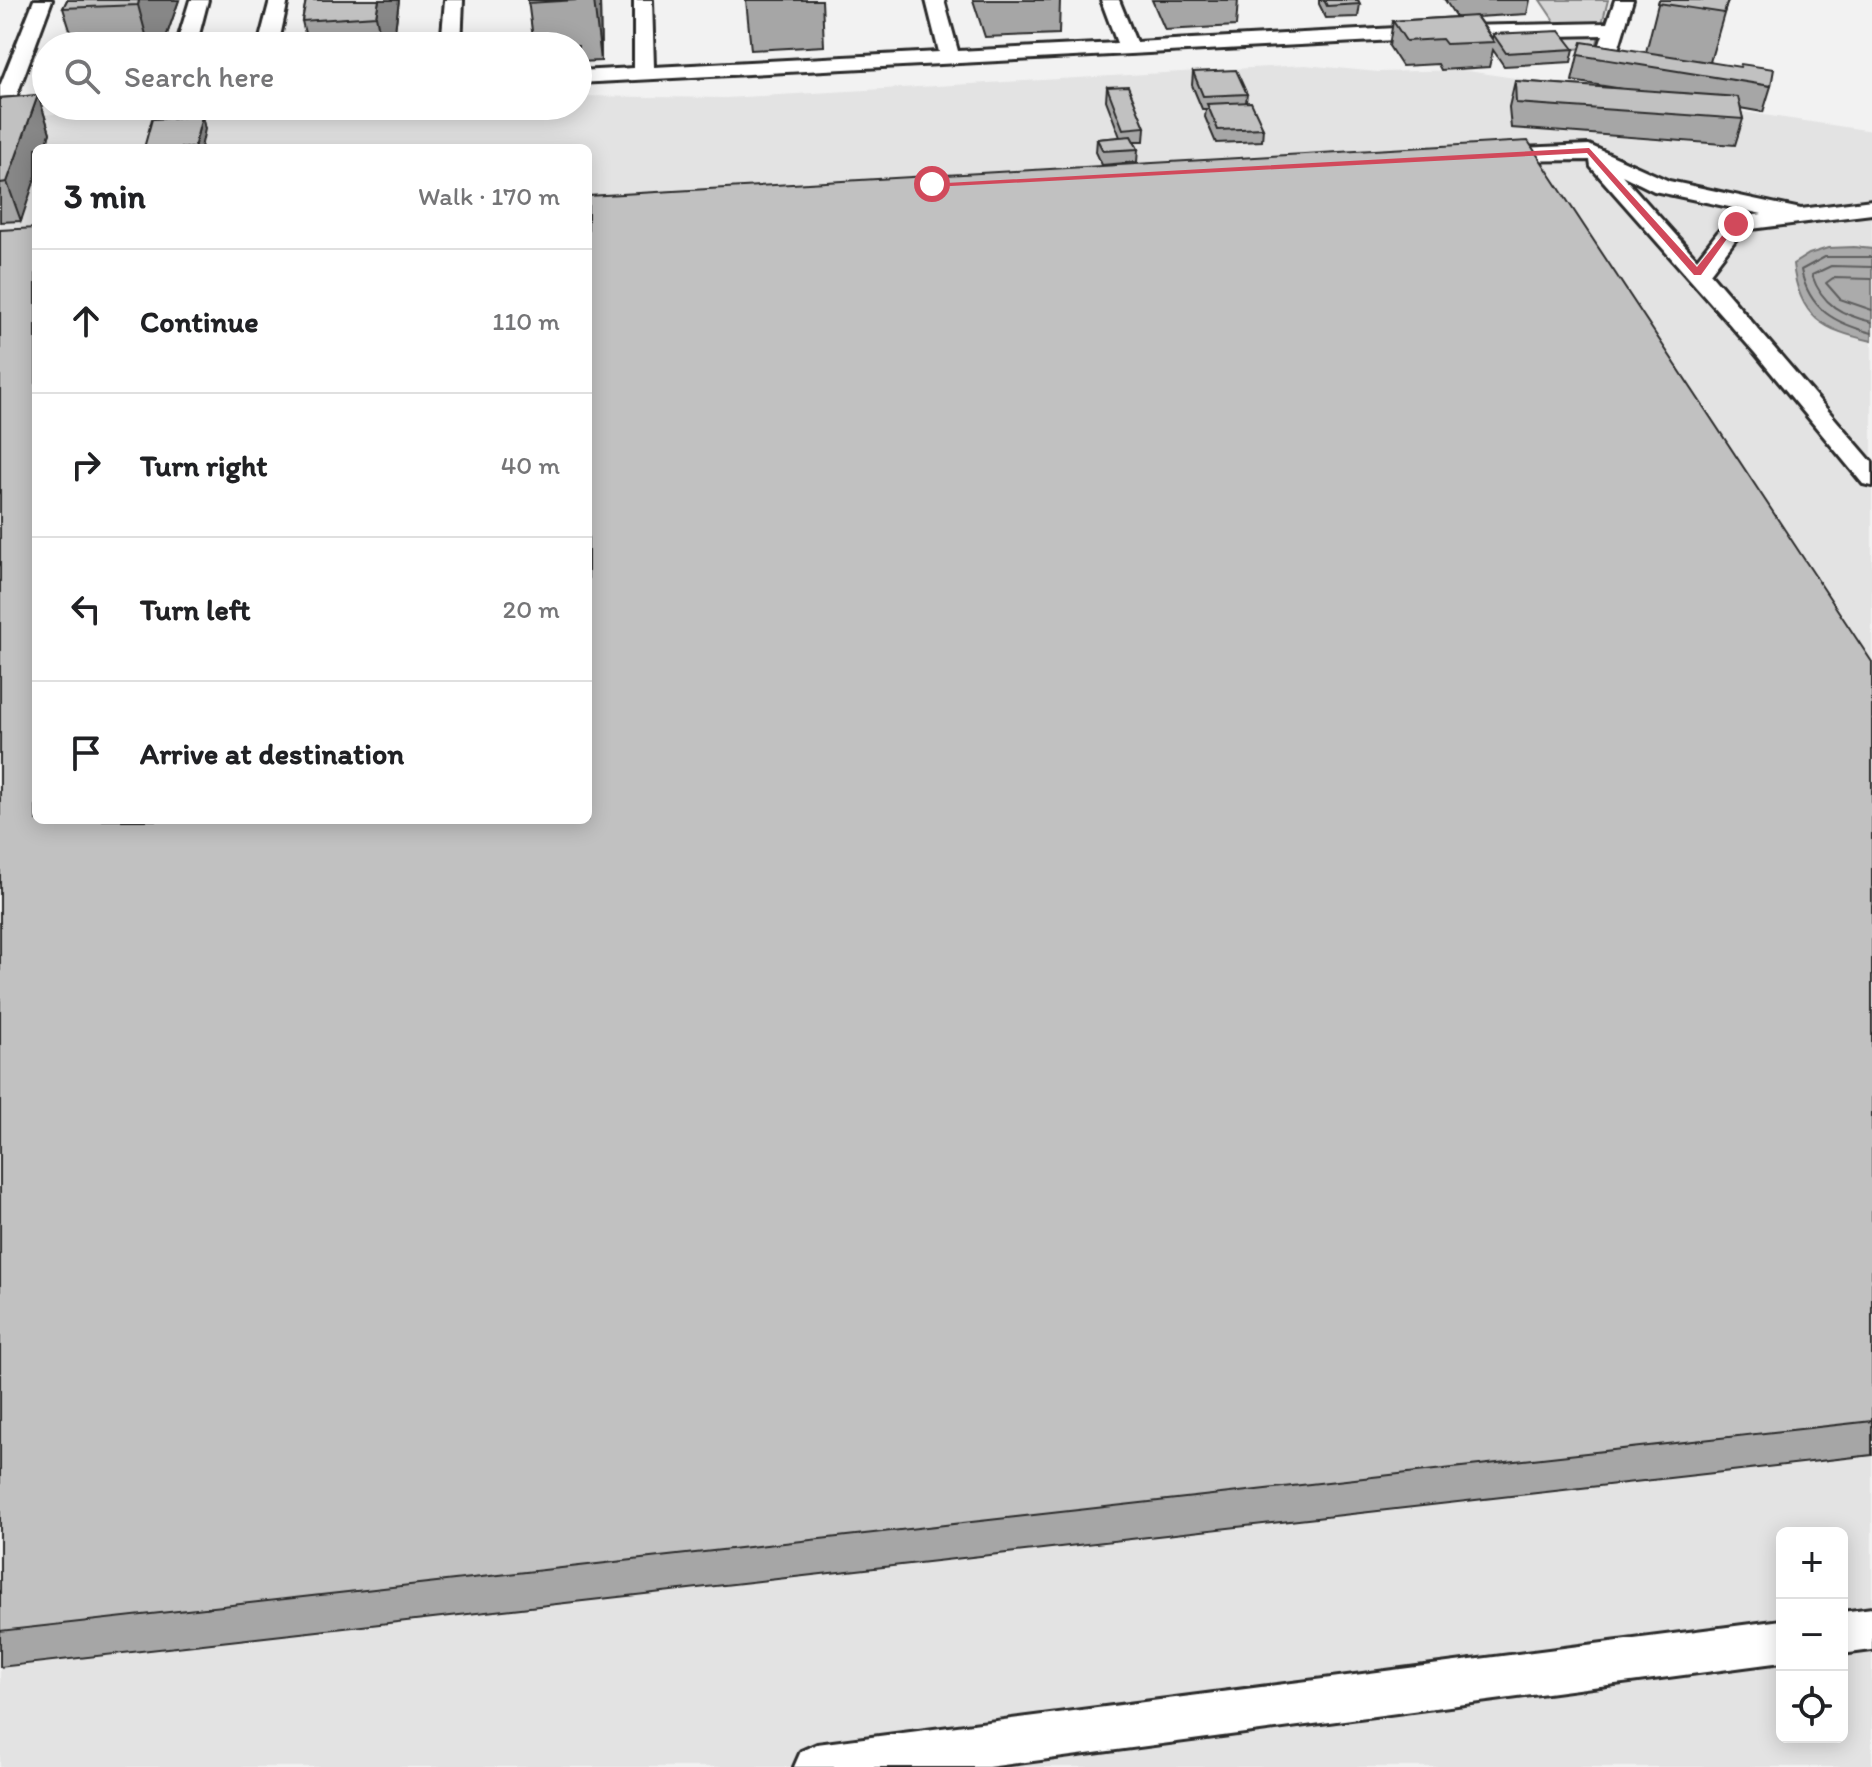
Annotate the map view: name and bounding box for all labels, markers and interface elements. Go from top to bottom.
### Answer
search box [32,32,592,120]
icon: search [60,54,104,98]
text: Search here [124,58,274,95]
route start [914,166,950,202]
text: 3 min [64,176,146,217]
text: Walk · 170 m [418,180,560,212]
route end [1718,206,1754,242]
icon: ahead [64,299,108,343]
text: Continue [140,303,259,340]
text: 110 m [492,305,560,337]
icon: right [64,443,108,487]
text: Turn right [140,447,268,484]
text: 40 m [501,449,560,481]
icon: left [64,587,108,631]
text: Turn left [140,591,251,628]
text: 20 m [503,593,560,625]
icon: arrive [64,731,108,775]
text: Arrive at destination [140,735,404,772]
map controls [1776,1527,1848,1743]
button: + [1776,1527,1848,1599]
button: − [1776,1599,1848,1671]
button: locate [1776,1671,1848,1743]

